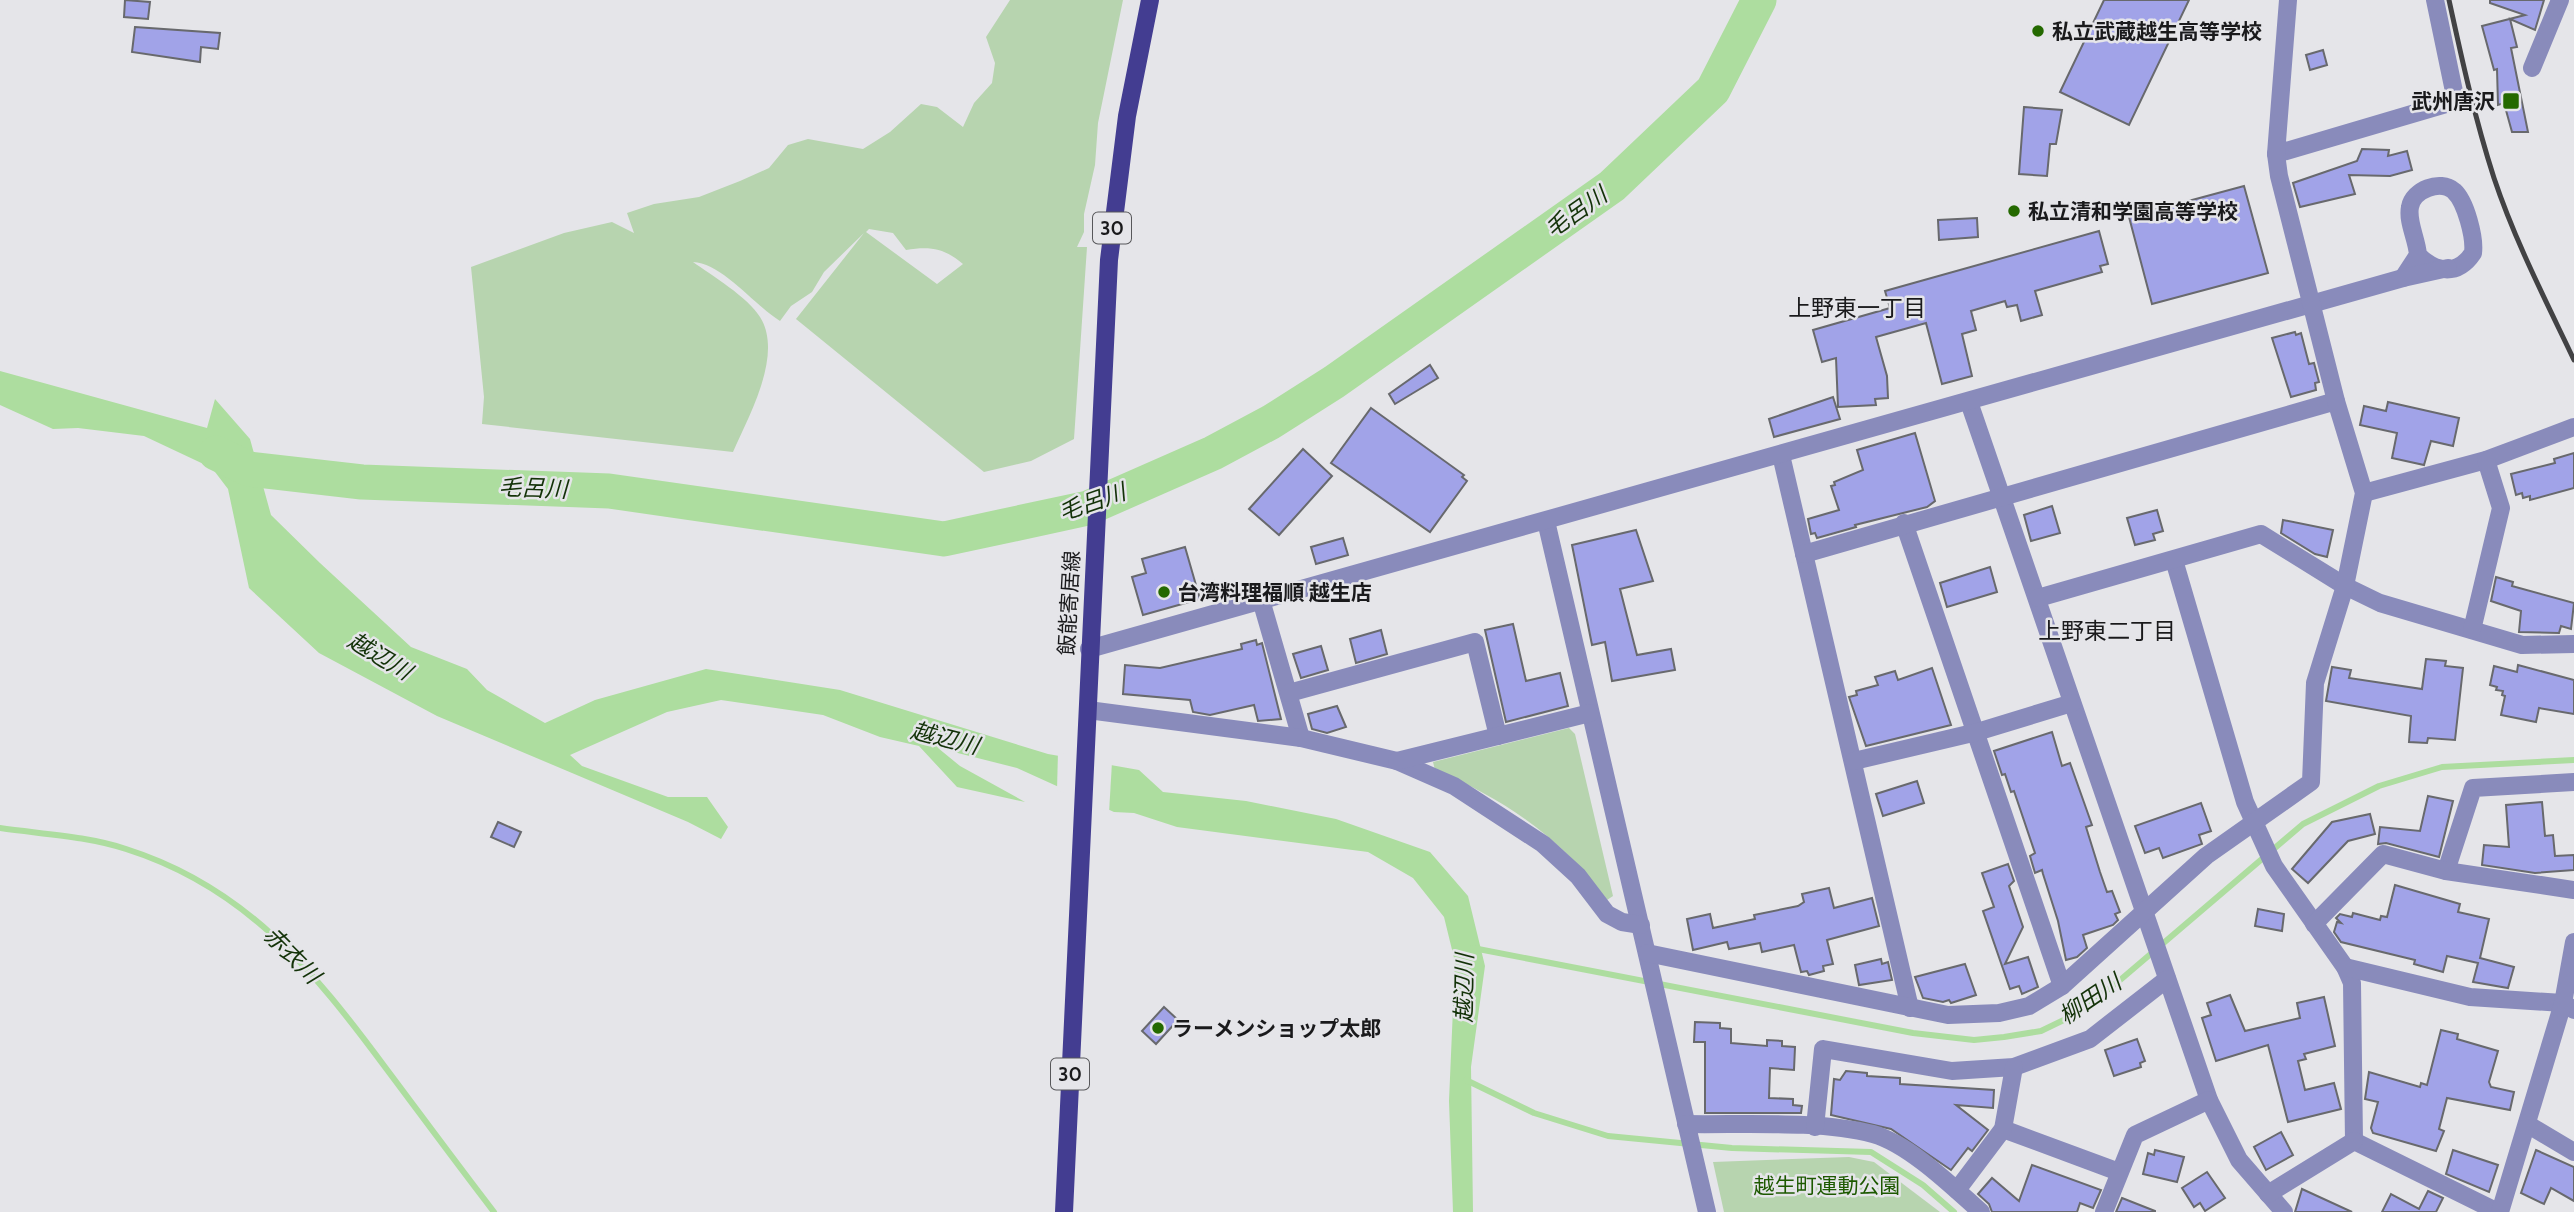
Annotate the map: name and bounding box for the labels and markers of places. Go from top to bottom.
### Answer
place label: 私立武蔵越生高等学校 [2052,19,2262,44]
marker: 私立武蔵越生高等学校 [2030,23,2046,39]
place label: 武州唐沢 [2411,89,2495,114]
marker: 武州唐沢 [2501,91,2521,111]
place label: 私立清和学園高等学校 [2028,199,2238,224]
marker: 私立清和学園高等学校 [2006,203,2022,219]
place label: 台湾料理福順 越生店 [1178,580,1372,605]
marker: 台湾料理福順 越生店 [1156,584,1172,600]
place label: ラーメンショップ太郎 [1172,1016,1381,1041]
marker: ラーメンショップ太郎 [1150,1020,1166,1036]

